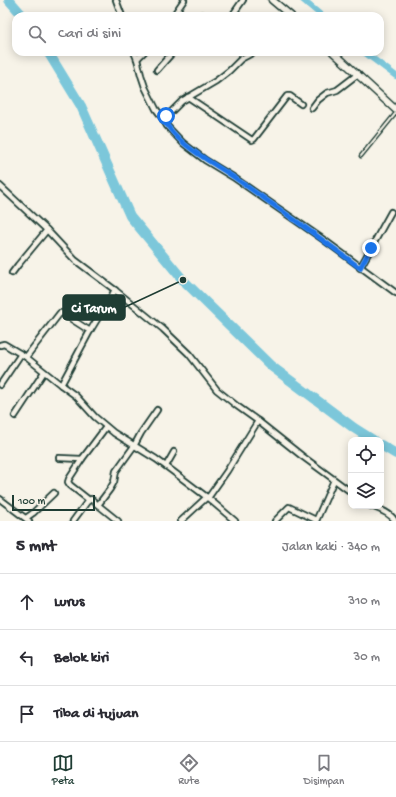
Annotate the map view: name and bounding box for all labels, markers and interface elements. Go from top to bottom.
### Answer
search box [12,12,384,56]
icon: search [26,23,48,45]
text: Cari di sini [58,25,121,43]
route start [157,107,175,125]
route end [362,239,380,257]
callout: Ci Tarum [63,295,125,320]
text: Ci Tarum [70,302,117,317]
map controls [348,437,384,509]
button: locate [348,437,384,473]
button: layers [348,473,384,509]
scale bar [12,493,95,512]
text: 100 m [18,496,45,508]
text: 5 mnt [16,537,56,557]
text: Jalan kaki · 340 m [282,540,380,555]
icon: ahead [16,591,38,613]
text: Lurus [54,593,84,611]
text: 310 m [348,594,380,609]
icon: left [16,647,38,669]
text: Belok kiri [54,649,109,667]
text: 30 m [354,650,380,665]
icon: arrive [16,703,38,725]
text: Tiba di tujuan [54,705,138,723]
tab: Peta [52,752,74,788]
tab: Rute [178,752,200,788]
tab: Disimpan [304,752,344,788]

